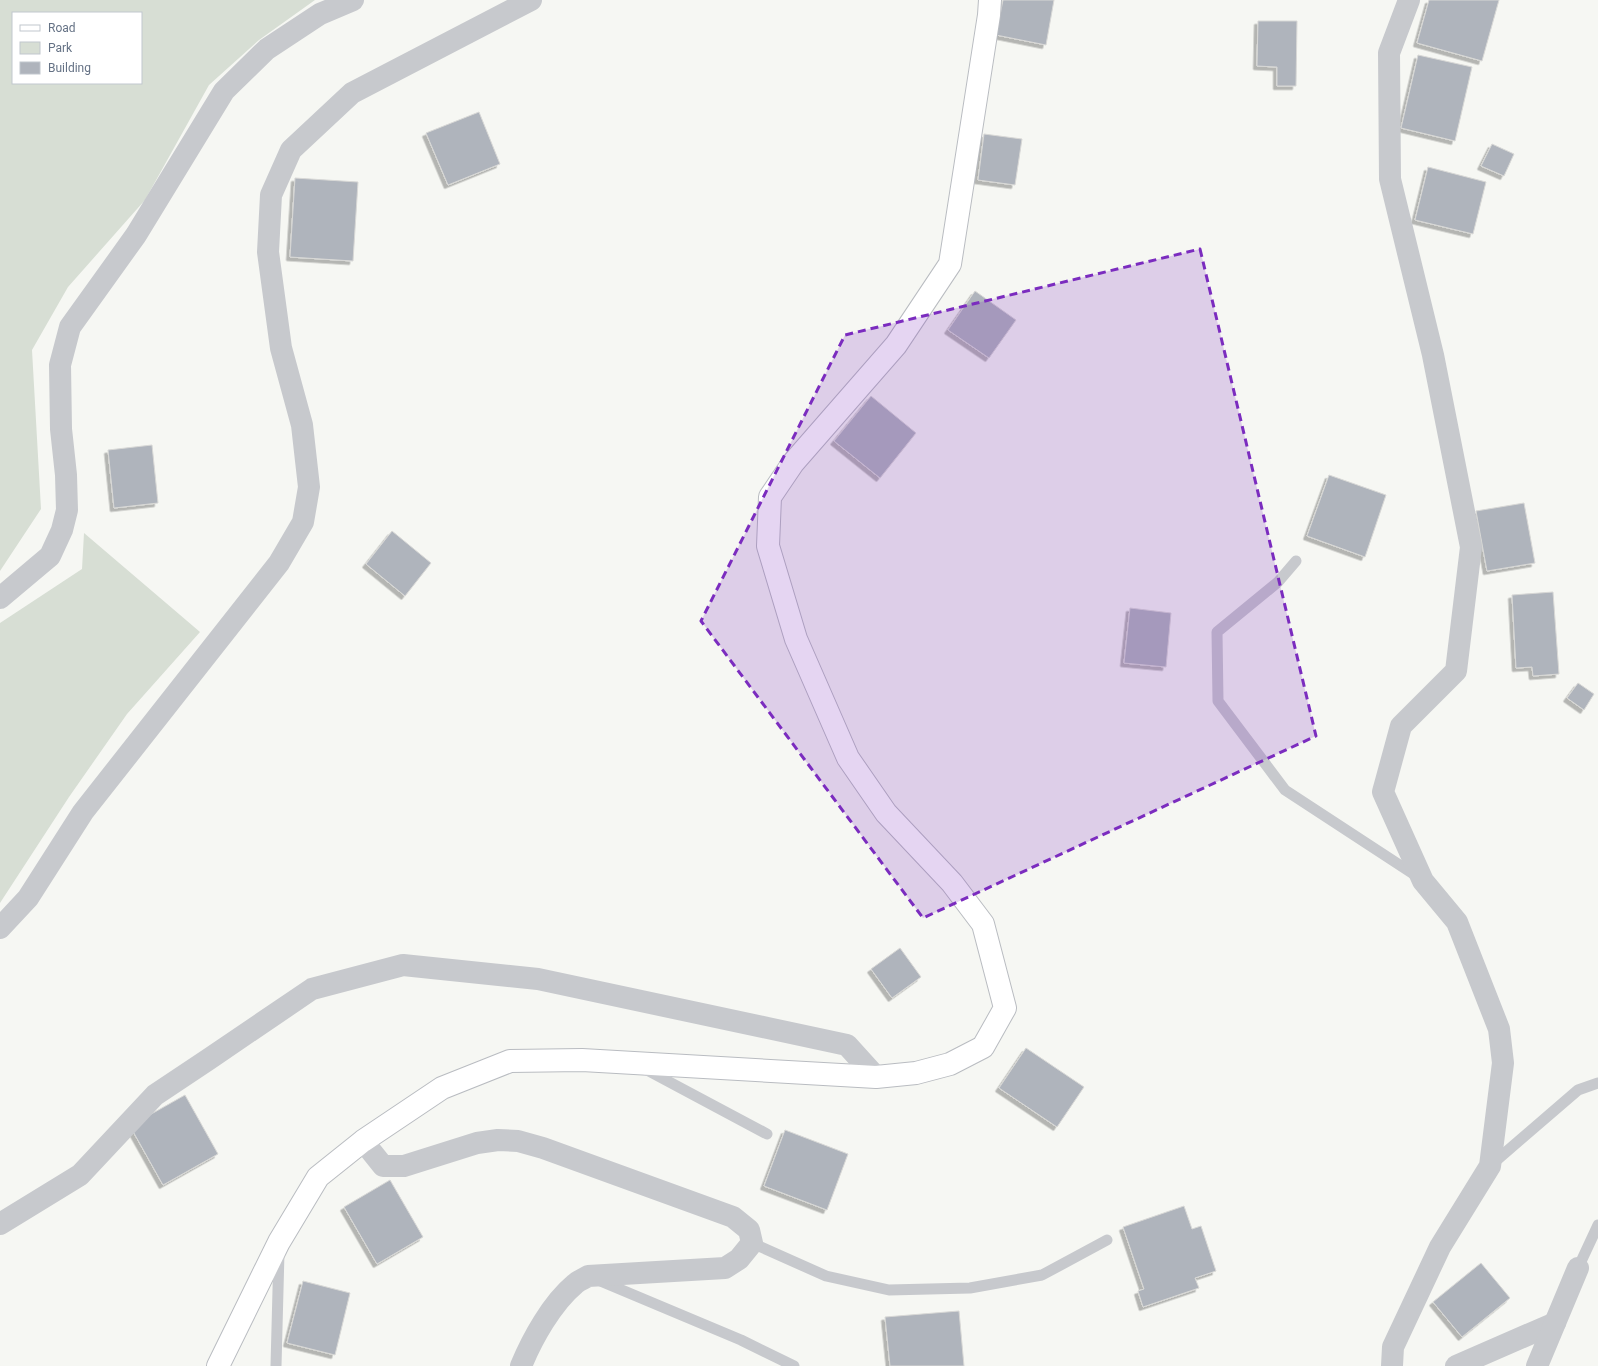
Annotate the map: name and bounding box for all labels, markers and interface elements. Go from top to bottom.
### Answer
legend [12,12,142,84]
text: Road [48,21,76,35]
text: Park [48,41,73,55]
text: Building [48,61,91,75]

